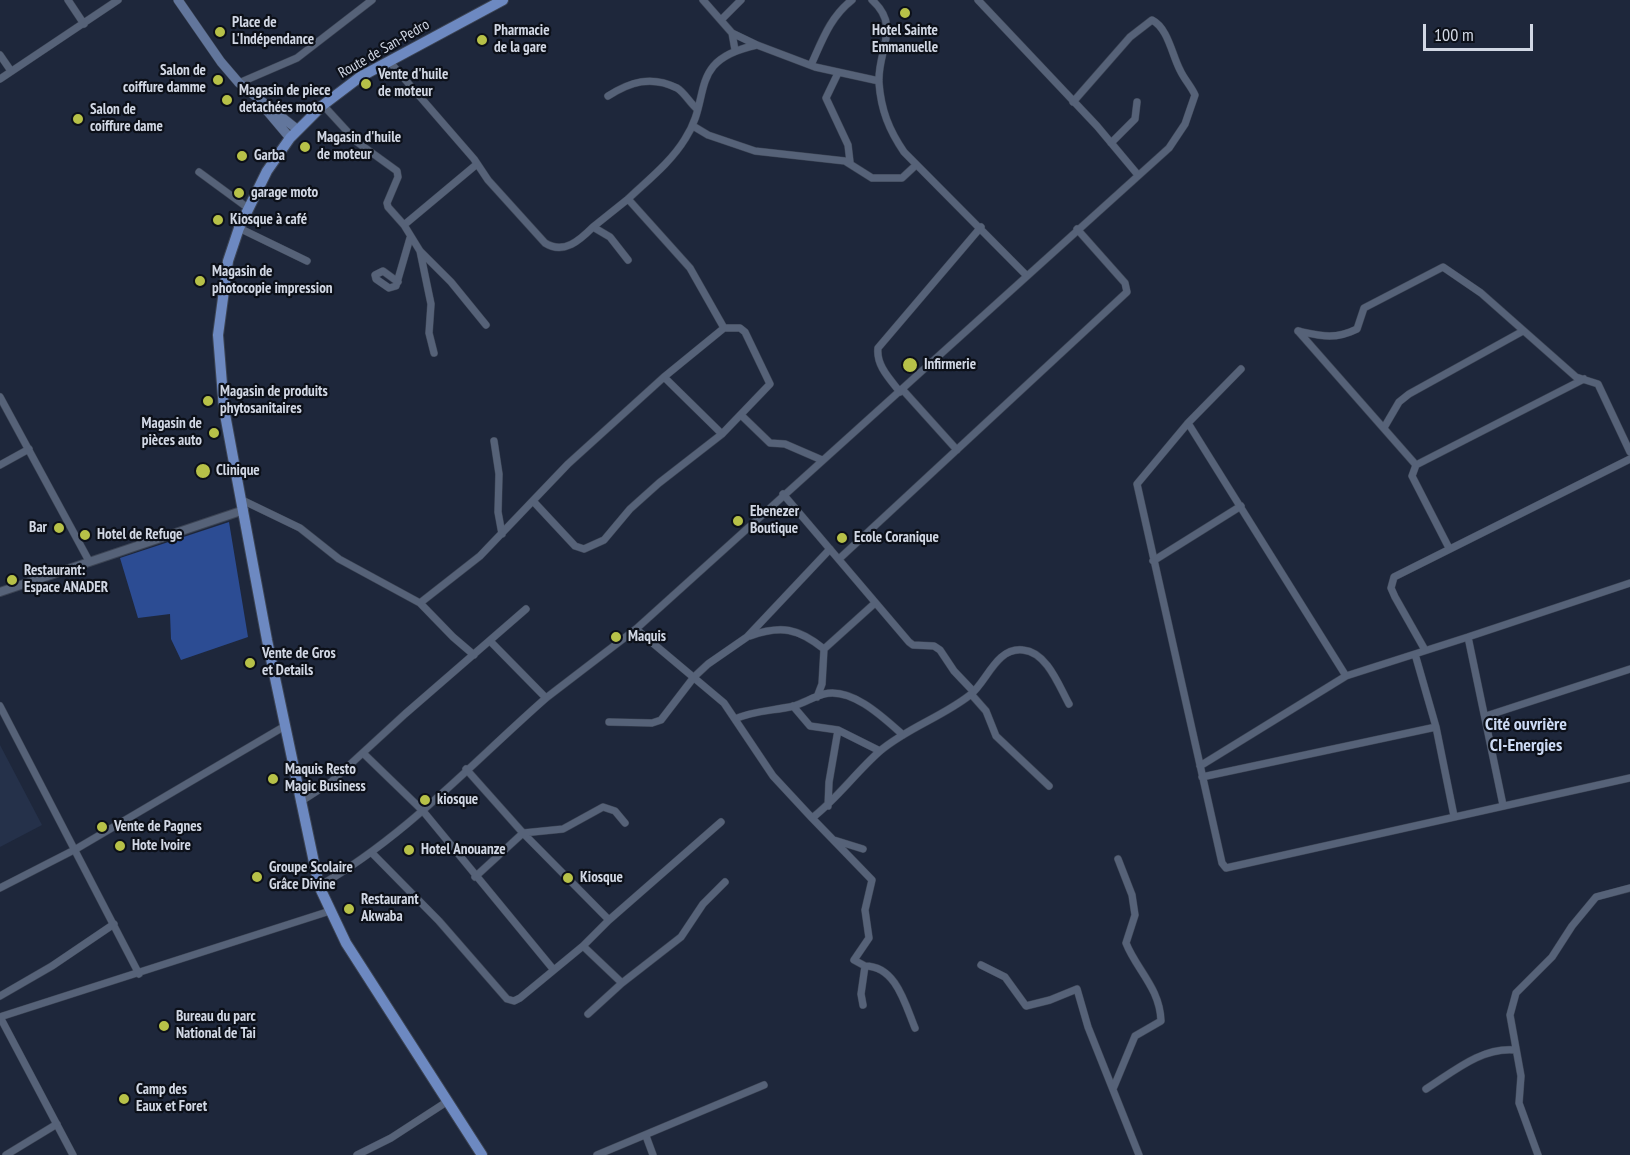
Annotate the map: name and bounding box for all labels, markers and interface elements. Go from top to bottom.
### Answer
marker: Hotel Sainte Emmanuelle [898,6,912,20]
scale bar [1426,12,1536,50]
place label: Place de L'Indépendance [232,14,314,49]
street label: Route de San-Pedro [335,16,433,82]
place label: Pharmacie de la gare [494,22,550,57]
place label: Hotel Sainte Emmanuelle [872,22,938,57]
text: 100 m [1434,23,1474,46]
marker: Place de L'Indépendance [213,25,227,39]
marker: Pharmacie de la gare [475,33,489,47]
place label: Salon de coiffure damme [123,62,206,97]
place label: Vente d'huile de moteur [378,66,448,101]
marker: Salon de coiffure damme [211,73,225,87]
marker: Vente d'huile de moteur [359,77,373,91]
place label: Magasin de piece detachées moto [239,82,331,117]
marker: Magasin de piece detachées moto [220,93,234,107]
place label: Salon de coiffure dame [90,101,163,136]
marker: Salon de coiffure dame [71,112,85,126]
place label: Magasin d'huile de moteur [317,129,401,164]
marker: Magasin d'huile de moteur [298,140,312,154]
place label: Garba [254,147,285,165]
marker: Garba [235,149,249,163]
place label: garage moto [251,184,318,202]
marker: garage moto [232,186,246,200]
place label: Kiosque à café [230,211,307,229]
marker: Kiosque à café [211,213,225,227]
place label: Magasin de photocopie impression [212,263,333,298]
marker: Magasin de photocopie impression [193,274,207,288]
marker: Infirmerie [901,356,919,374]
place label: Infirmerie [924,356,976,374]
place label: Magasin de produits phytosanitaires [220,383,328,418]
marker: Magasin de produits phytosanitaires [201,394,215,408]
place label: Magasin de pièces auto [141,415,202,450]
marker: Magasin de pièces auto [207,426,221,440]
marker: Clinique [194,462,212,480]
place label: Clinique [216,462,260,480]
place label: Ebenezer Boutique [750,503,799,538]
marker: Ebenezer Boutique [731,514,745,528]
place label: Bar [29,519,47,537]
marker: Bar [52,521,66,535]
place label: Hotel de Refuge [97,526,182,544]
marker: Hotel de Refuge [78,528,92,542]
place label: Ecole Coranique [854,529,939,547]
marker: Ecole Coranique [835,531,849,545]
place label: Restaurant: Espace ANADER [24,562,108,597]
marker: Restaurant: Espace ANADER [5,573,19,587]
place label: Maquis [628,628,666,646]
marker: Maquis [609,630,623,644]
place label: Vente de Gros et Details [262,645,336,680]
marker: Vente de Gros et Details [243,656,257,670]
district label: Cité ouvrière CI-Energies [1485,714,1567,756]
place label: Maquis Resto Magic Business [285,761,366,796]
marker: Maquis Resto Magic Business [266,772,280,786]
place label: kiosque [437,791,478,809]
marker: kiosque [418,793,432,807]
place label: Vente de Pagnes [114,818,202,836]
marker: Vente de Pagnes [95,820,109,834]
place label: Hote Ivoire [132,837,191,855]
marker: Hote Ivoire [113,839,127,853]
place label: Hotel Anouanze [421,841,506,859]
marker: Hotel Anouanze [402,843,416,857]
place label: Groupe Scolaire Grâce Divine [269,859,353,894]
place label: Kiosque [580,869,623,887]
marker: Groupe Scolaire Grâce Divine [250,870,264,884]
marker: Kiosque [561,871,575,885]
place label: Restaurant Akwaba [361,891,419,926]
marker: Restaurant Akwaba [342,902,356,916]
place label: Bureau du parc National de Tai [176,1008,256,1043]
marker: Bureau du parc National de Tai [157,1019,171,1033]
place label: Camp des Eaux et Foret [136,1081,207,1116]
marker: Camp des Eaux et Foret [117,1092,131,1106]

